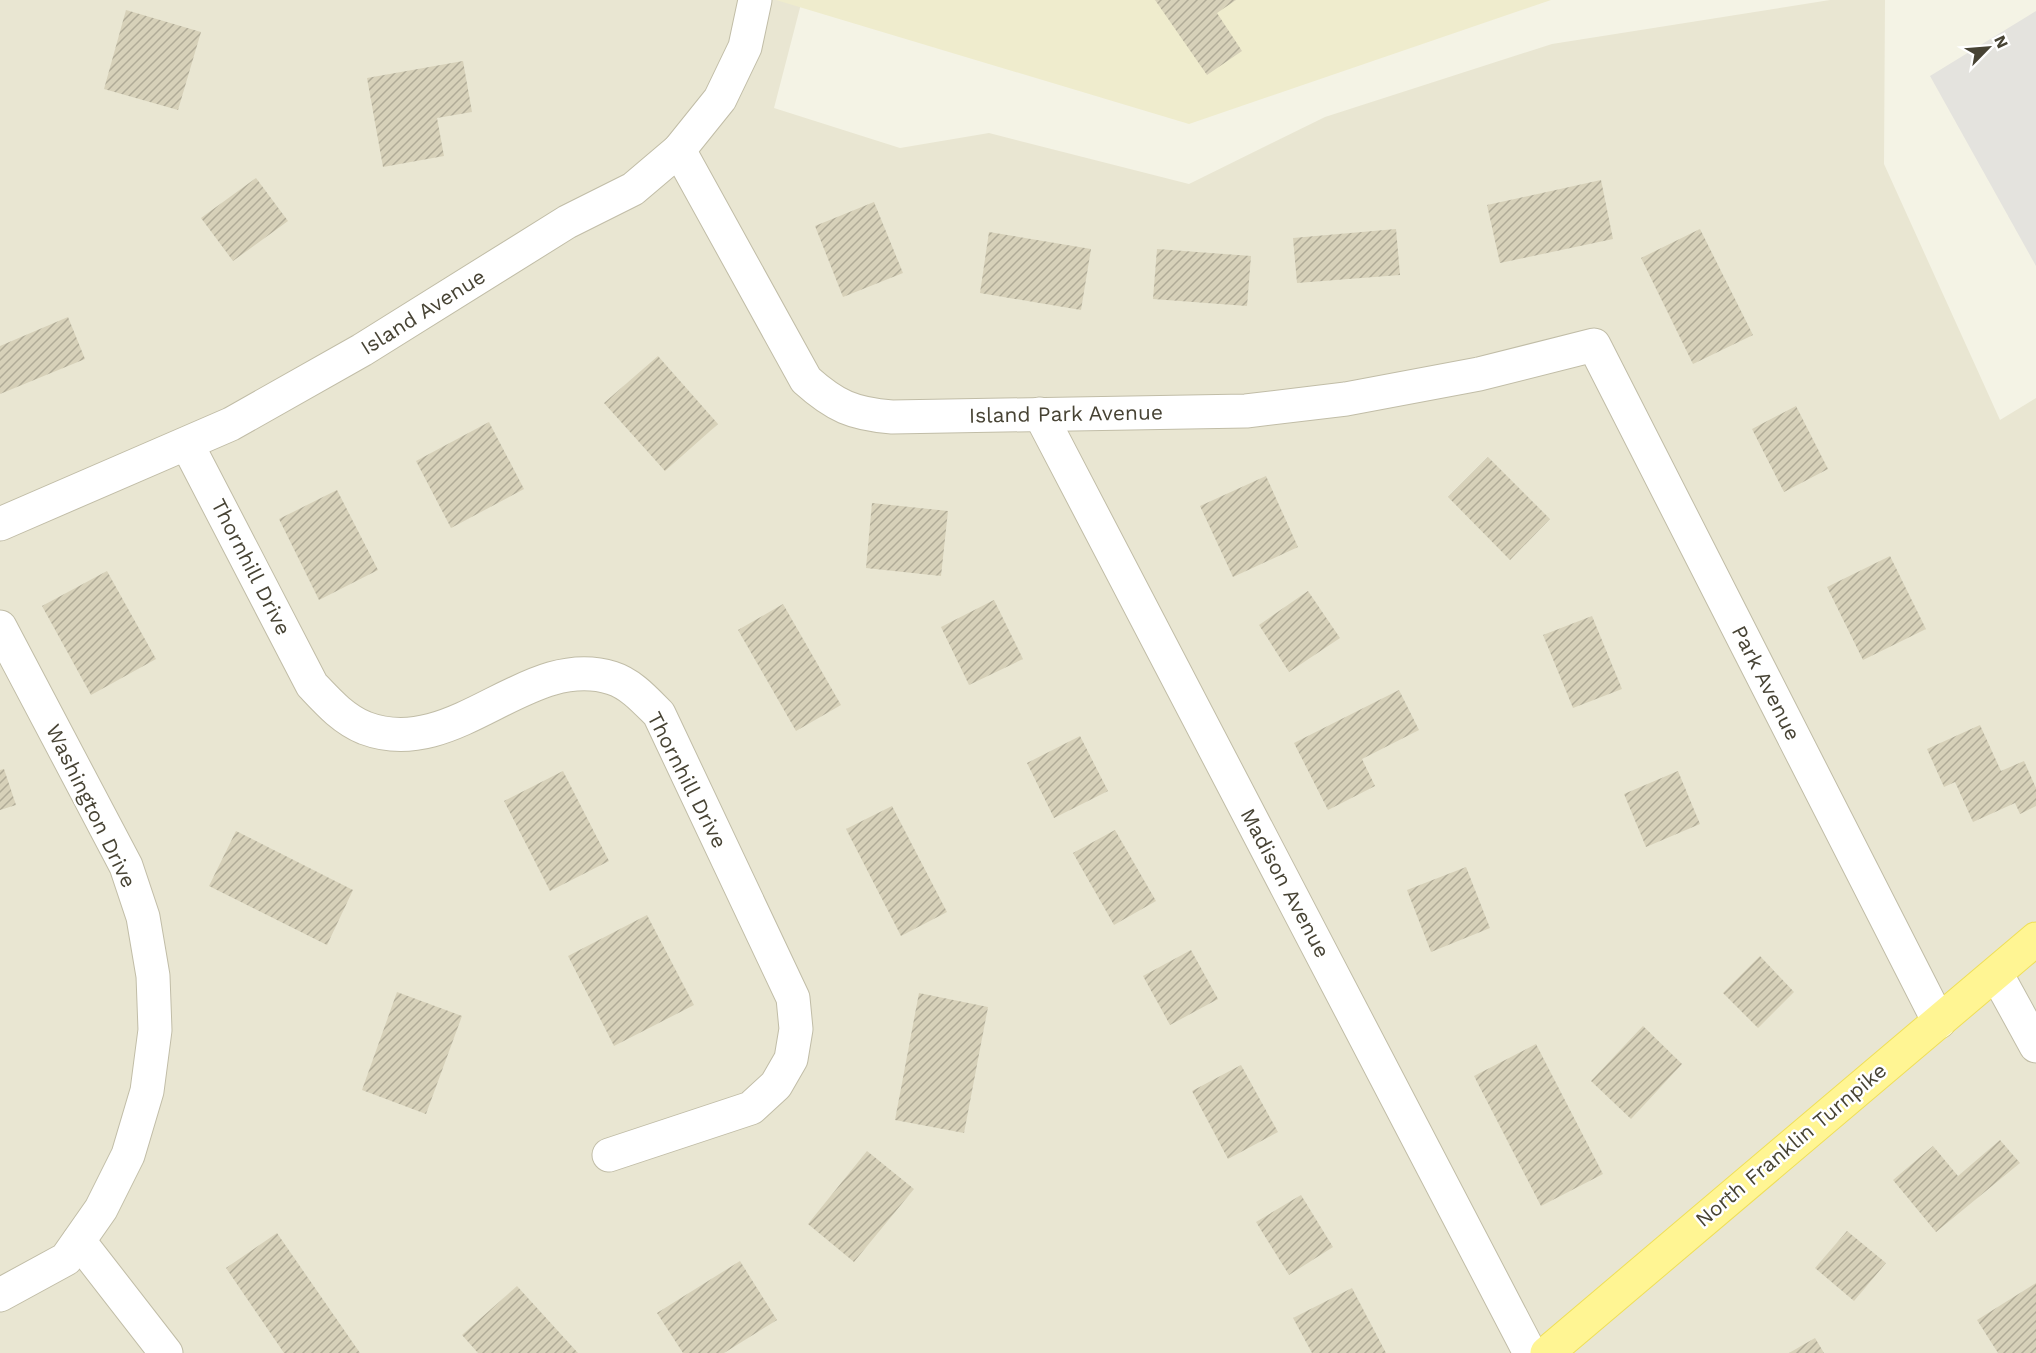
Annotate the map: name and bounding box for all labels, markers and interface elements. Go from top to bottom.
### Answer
north arrow [1958,18,2018,78]
text: N [1990,32,2012,51]
street label: Island Avenue [356,263,490,360]
street label: Island Park Avenue [969,399,1163,428]
street label: Thornhill Drive [206,494,297,639]
street label: Park Avenue [1727,621,1806,744]
street label: Thornhill Drive [642,707,733,852]
street label: Washington Drive [41,720,142,892]
street label: Madison Avenue [1236,804,1335,962]
street label: North Franklin Turnpike [1690,1057,1891,1232]

